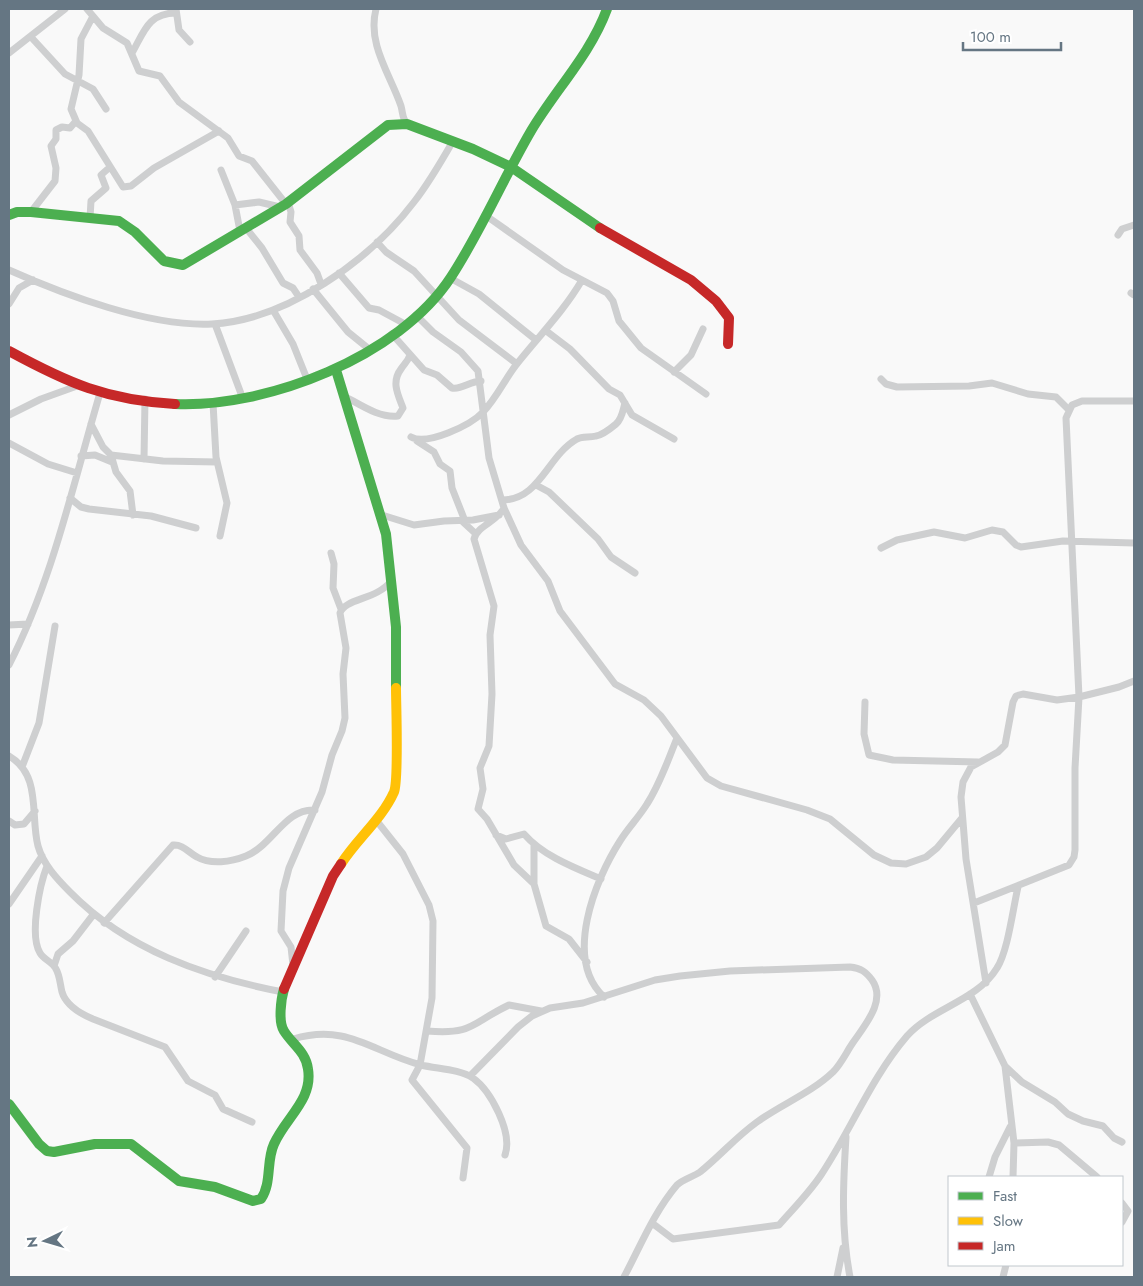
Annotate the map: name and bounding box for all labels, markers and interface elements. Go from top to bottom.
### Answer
scale bar [963,20,1060,52]
text: 100 m [970,26,1011,48]
legend [948,1176,1123,1266]
text: Fast [993,1185,1017,1207]
text: Slow [993,1210,1024,1232]
north arrow [20,1216,70,1266]
text: Jam [991,1235,1016,1257]
text: N [22,1236,42,1249]

